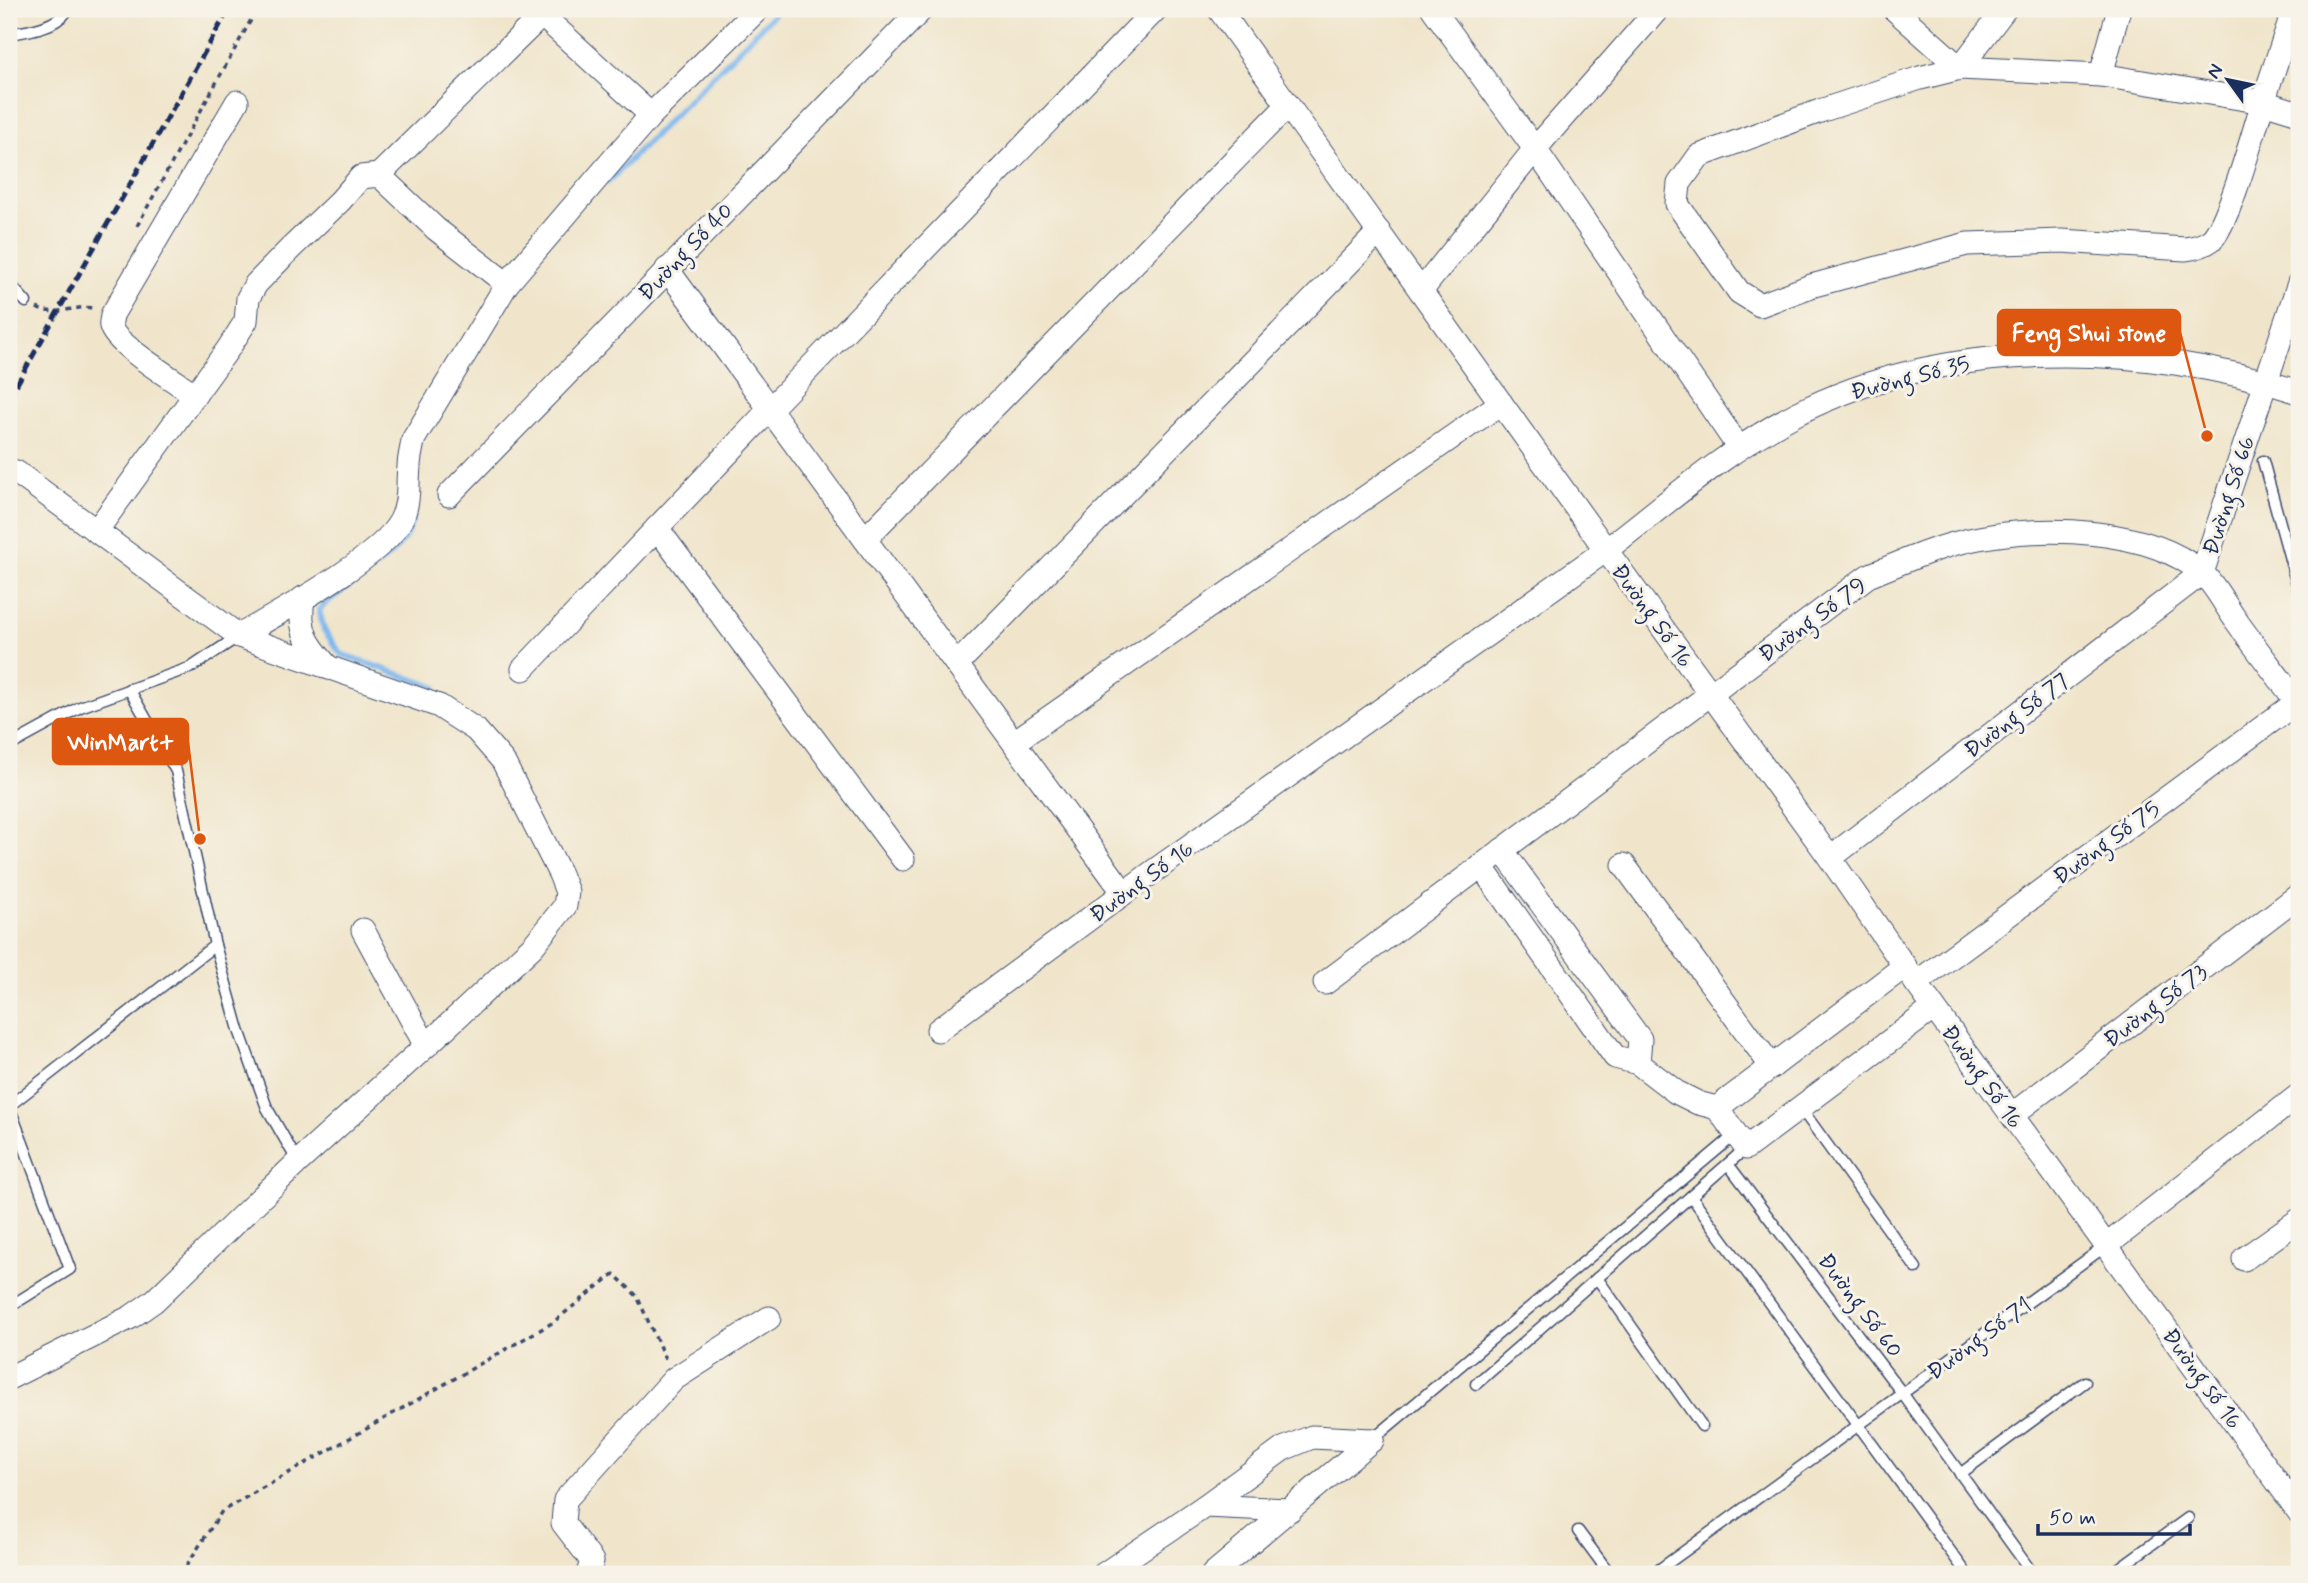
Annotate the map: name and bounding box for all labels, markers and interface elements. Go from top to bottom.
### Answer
north arrow [2192,46,2262,116]
text: N [2201,59,2229,84]
street label: Đường Số 40 [632,197,742,309]
callout: Feng Shui stone [1998,310,2180,355]
text: Feng Shui stone [2012,319,2166,353]
street label: Đường Số 35 [1848,350,1974,410]
street label: Đường Số 66 [2197,432,2265,560]
street label: Đường Số 16 [1602,558,1699,675]
street label: Đường Số 79 [1753,571,1874,672]
street label: Đường Số 77 [1958,667,2077,768]
callout: WinMart+ [53,719,188,764]
text: WinMart+ [66,728,175,759]
street label: Đường Số 75 [2048,795,2168,894]
street label: Đường Số 16 [1084,835,1201,932]
street label: Đường Số 73 [2098,958,2216,1057]
street label: Đường Số 16 [1932,1019,2029,1136]
street label: Đường Số 60 [1809,1248,1909,1366]
street label: Đường Số 71 [1922,1291,2040,1389]
street label: Đường số 16 [2153,1323,2248,1437]
scale bar [2038,1492,2191,1536]
text: 50 m [2049,1504,2096,1532]

